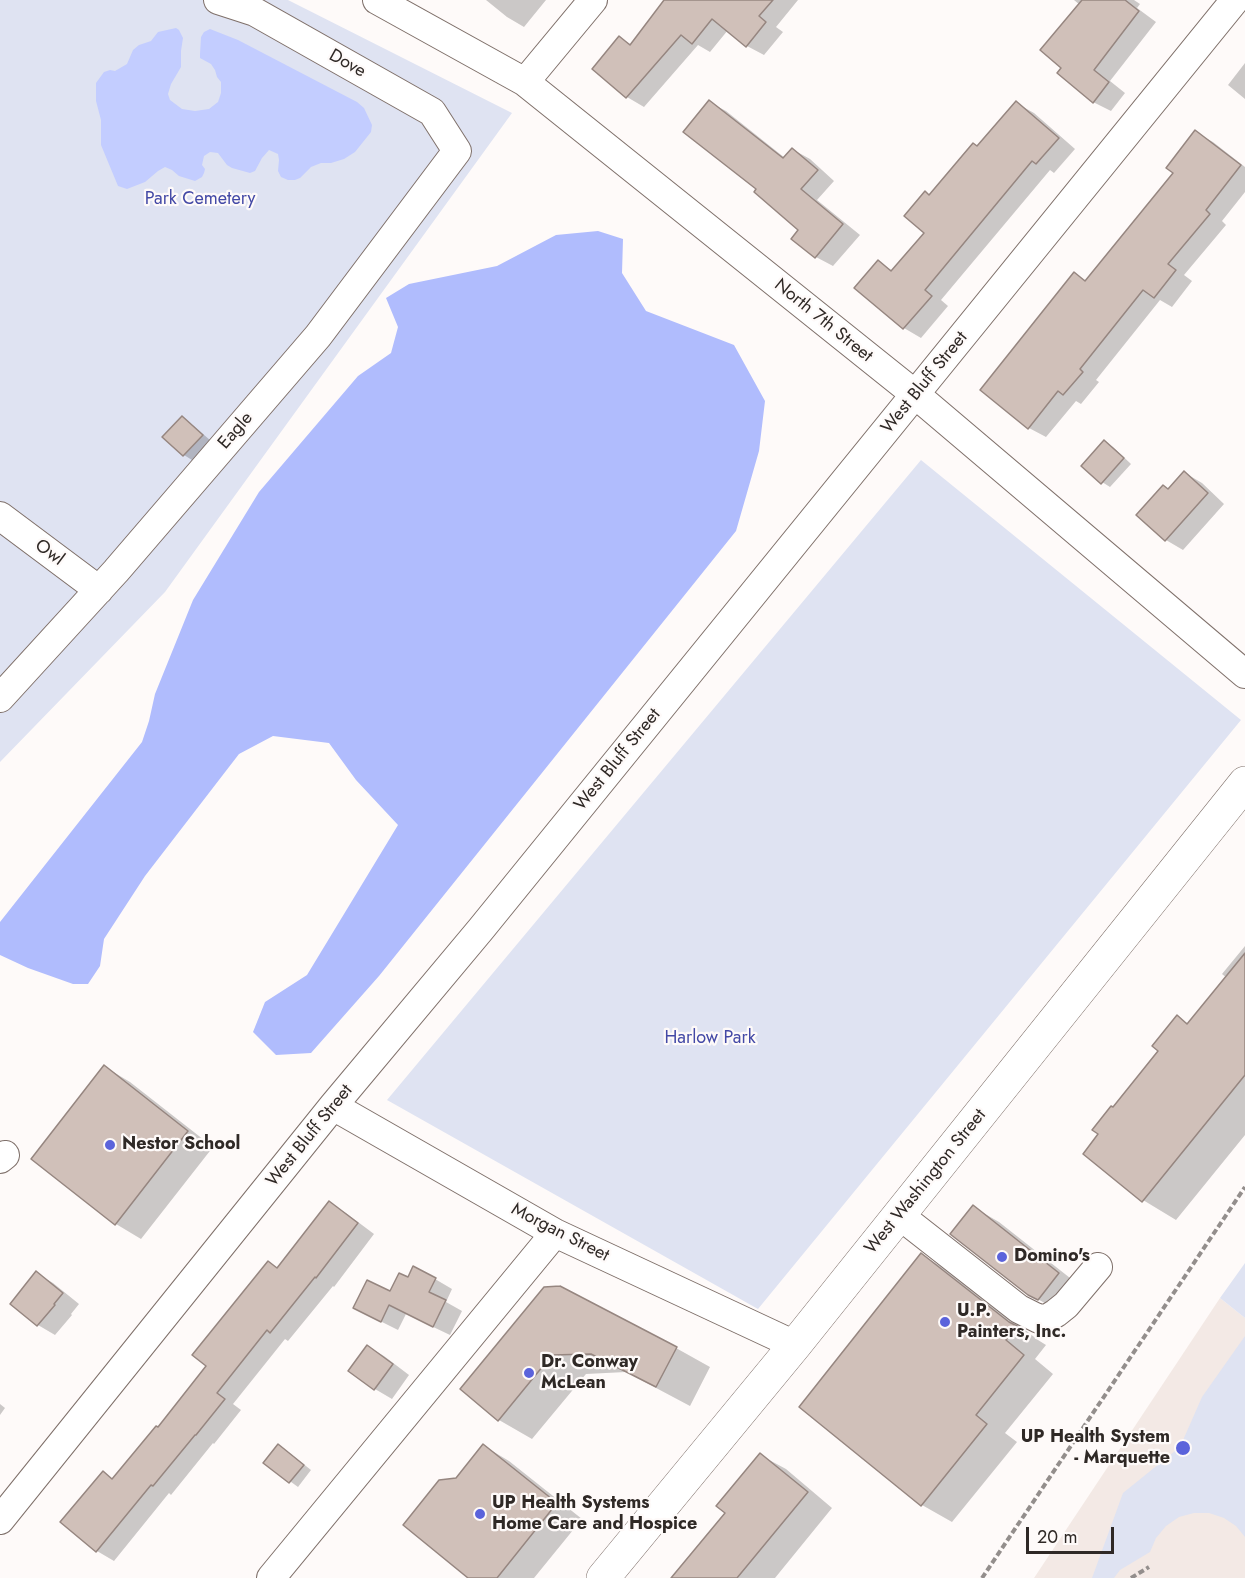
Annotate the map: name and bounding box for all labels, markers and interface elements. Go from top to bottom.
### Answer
street label: Dove [325,45,369,83]
park label: Park Cemetery [145,189,255,211]
street label: North 7th Street [769,275,877,367]
street label: West Bluff Street [877,328,973,438]
street label: Eagle [214,408,258,454]
street label: Owl [30,535,68,571]
street label: West Bluff Street [570,705,666,815]
park label: Harlow Park [664,1028,756,1050]
street label: West Bluff Street [262,1081,358,1191]
street label: West Washington Street [861,1105,991,1259]
place label: Nestor School [122,1134,240,1156]
marker: Nestor School [103,1138,117,1152]
street label: Morgan Street [507,1199,613,1267]
place label: Domino's [1014,1246,1090,1268]
marker: Domino's [995,1250,1009,1264]
place label: U.P. Painters, Inc. [957,1301,1066,1344]
marker: U.P. Painters, Inc. [938,1315,952,1329]
place label: Dr. Conway McLean [541,1352,638,1394]
marker: Dr. Conway McLean [522,1366,536,1380]
place label: UP Health System - Marquette [1021,1427,1170,1470]
marker: UP Health System - Marquette [1174,1439,1192,1457]
place label: UP Health Systems Home Care and Hospice [492,1493,697,1536]
marker: UP Health Systems Home Care and Hospice [473,1507,487,1521]
scale bar [1029,1515,1118,1553]
text: 20 m [1037,1524,1077,1550]

